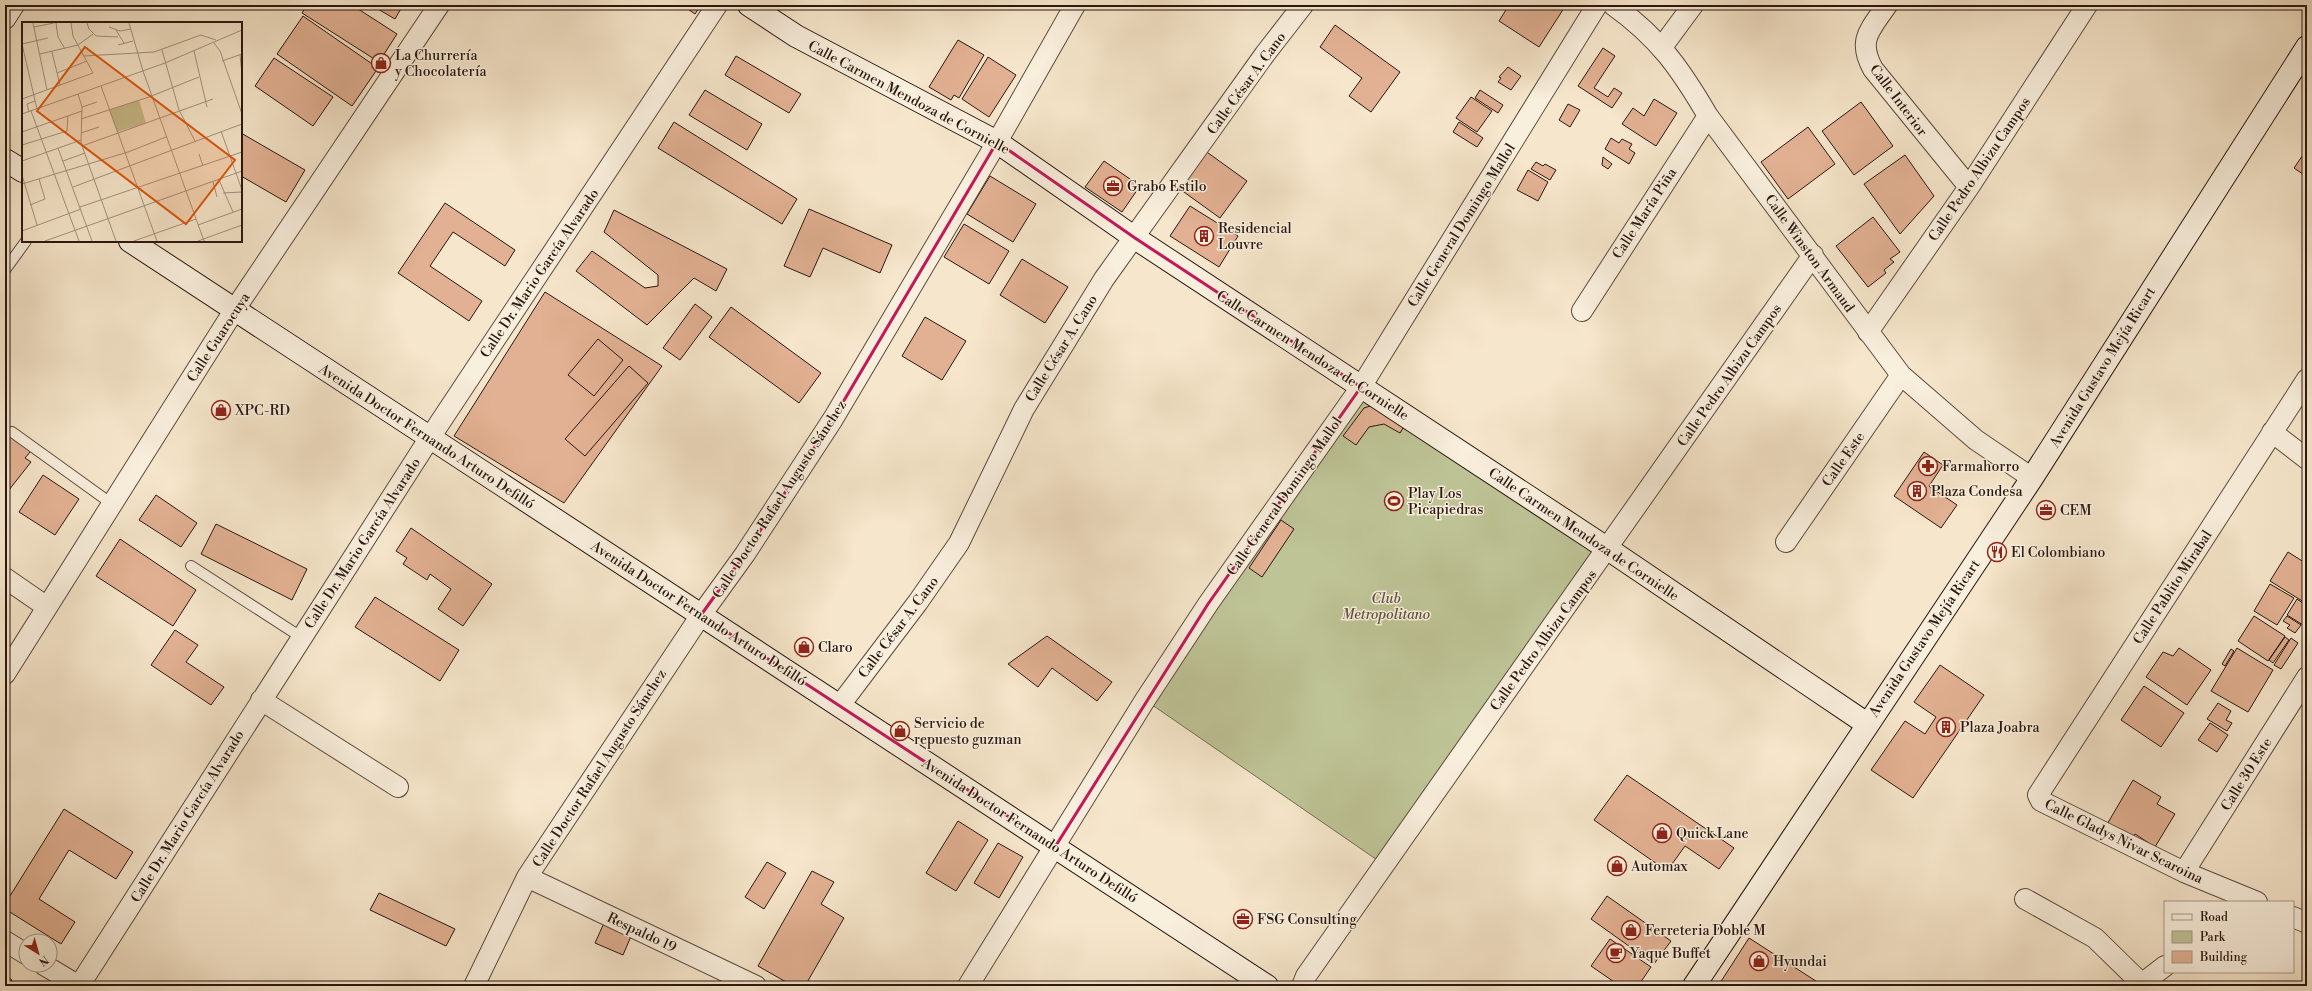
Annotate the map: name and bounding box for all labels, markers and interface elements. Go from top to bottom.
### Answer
inset map [22,22,242,242]
street label: Calle César A. Cano [1203,29,1290,139]
street label: Calle Carmen Mendoza de Cornielle [805,37,1012,159]
place label: La Churrería y Chocolatería [394,47,488,81]
shop icon: La Churrería y Chocolatería [370,52,392,74]
street label: Calle Interior [1865,61,1931,140]
street label: Calle Pedro Albizu Campos [1925,94,2035,245]
street label: Calle General Domingo Mallol [1404,140,1520,311]
street label: Calle María Piña [1609,164,1681,262]
office icon: Grabo Estilo [1102,175,1124,197]
place label: Grabo Estilo [1127,178,1207,196]
street label: Calle Dr. Mario García Alvarado [476,185,603,362]
street label: Calle Winston Armaud [1760,191,1858,316]
place label: Residencial Louvre [1218,220,1292,254]
building icon: Residencial Louvre [1193,225,1215,247]
street label: Avenida Gustavo Mejía Ricart [2045,284,2160,452]
street label: Calle Carmen Mendoza de Cornielle [1213,287,1412,425]
street label: Calle Guarocuya [183,289,255,386]
street label: Calle César A. Cano [1022,292,1102,405]
street label: Calle Pedro Albizu Campos [1674,301,1786,450]
street label: Avenida Doctor Fernando Arturo Defilló [314,360,538,513]
street label: Calle Doctor Rafael Augusto Sánchez [709,397,851,602]
shop icon: XPC-RD [210,399,232,421]
place label: XPC-RD [234,402,290,420]
street label: Calle General Domingo Mallol [1223,414,1347,579]
street label: Calle Este [1818,429,1869,490]
street label: Calle Dr. Mario García Alvarado [301,455,425,632]
pharmacy icon: Farmahorro [1917,455,1939,477]
place label: Farmahorro [1942,458,2019,476]
street label: Calle Carmen Mendoza de Cornielle [1485,464,1682,605]
building icon: Plaza Condesa [1906,480,1928,502]
place label: Plaza Condesa [1931,483,2023,501]
place label: Play Los Picapiedras [1408,485,1483,519]
sports icon: Play Los Picapiedras [1383,490,1405,512]
office icon: CEM [2035,499,2057,521]
place label: CEM [2060,502,2092,520]
street label: Calle Pablito Mirabal [2129,527,2216,648]
street label: Avenida Doctor Fernando Arturo Defilló [586,537,810,690]
restaurant icon: El Colombiano [1986,541,2008,563]
place label: El Colombiano [2011,544,2105,562]
street label: Avenida Gustavo Mejía Ricart [1865,556,1984,722]
street label: Calle Pedro Albizu Campos [1487,566,1601,715]
street label: Calle César A. Cano [855,573,943,682]
park label: Club Metropolitano [1342,590,1430,624]
shop icon: Claro [793,636,815,658]
place label: Claro [818,639,853,657]
street label: Calle Doctor Rafael Augusto Sánchez [529,666,671,871]
place label: Servicio de repuesto guzman [914,715,1022,749]
building icon: Plaza Joabra [1935,716,1957,738]
place label: Plaza Joabra [1960,719,2040,737]
shop icon: Servicio de repuesto guzman [889,720,911,742]
street label: Calle Dr. Mario García Alvarado [127,727,249,906]
street label: Calle 30 Este [2217,735,2276,814]
street label: Avenida Doctor Fernando Arturo Defilló [917,754,1141,907]
street label: Calle Gladys Nivar Scaroina [2041,796,2207,889]
shop icon: Quick Lane [1651,822,1673,844]
place label: Quick Lane [1676,825,1749,843]
shop icon: Automax [1606,855,1628,877]
place label: Automax [1630,858,1688,876]
legend [2164,901,2294,973]
office icon: FSG Consulting [1232,908,1254,930]
street label: Respaldo 19 [604,909,679,957]
text: Road [2200,910,2228,925]
place label: FSG Consulting [1257,911,1357,929]
shop icon: Ferreteria Doble M [1620,919,1642,941]
place label: Ferreteria Doble M [1645,922,1766,940]
text: Park [2200,930,2226,945]
north arrow [18,933,58,973]
cafe icon: Yaque Buffet [1605,942,1627,964]
place label: Yaque Buffet [1629,945,1711,963]
shop icon: Hyundai [1748,950,1770,972]
text: Building [2199,950,2248,965]
text: N [35,952,51,969]
place label: Hyundai [1773,953,1827,971]

